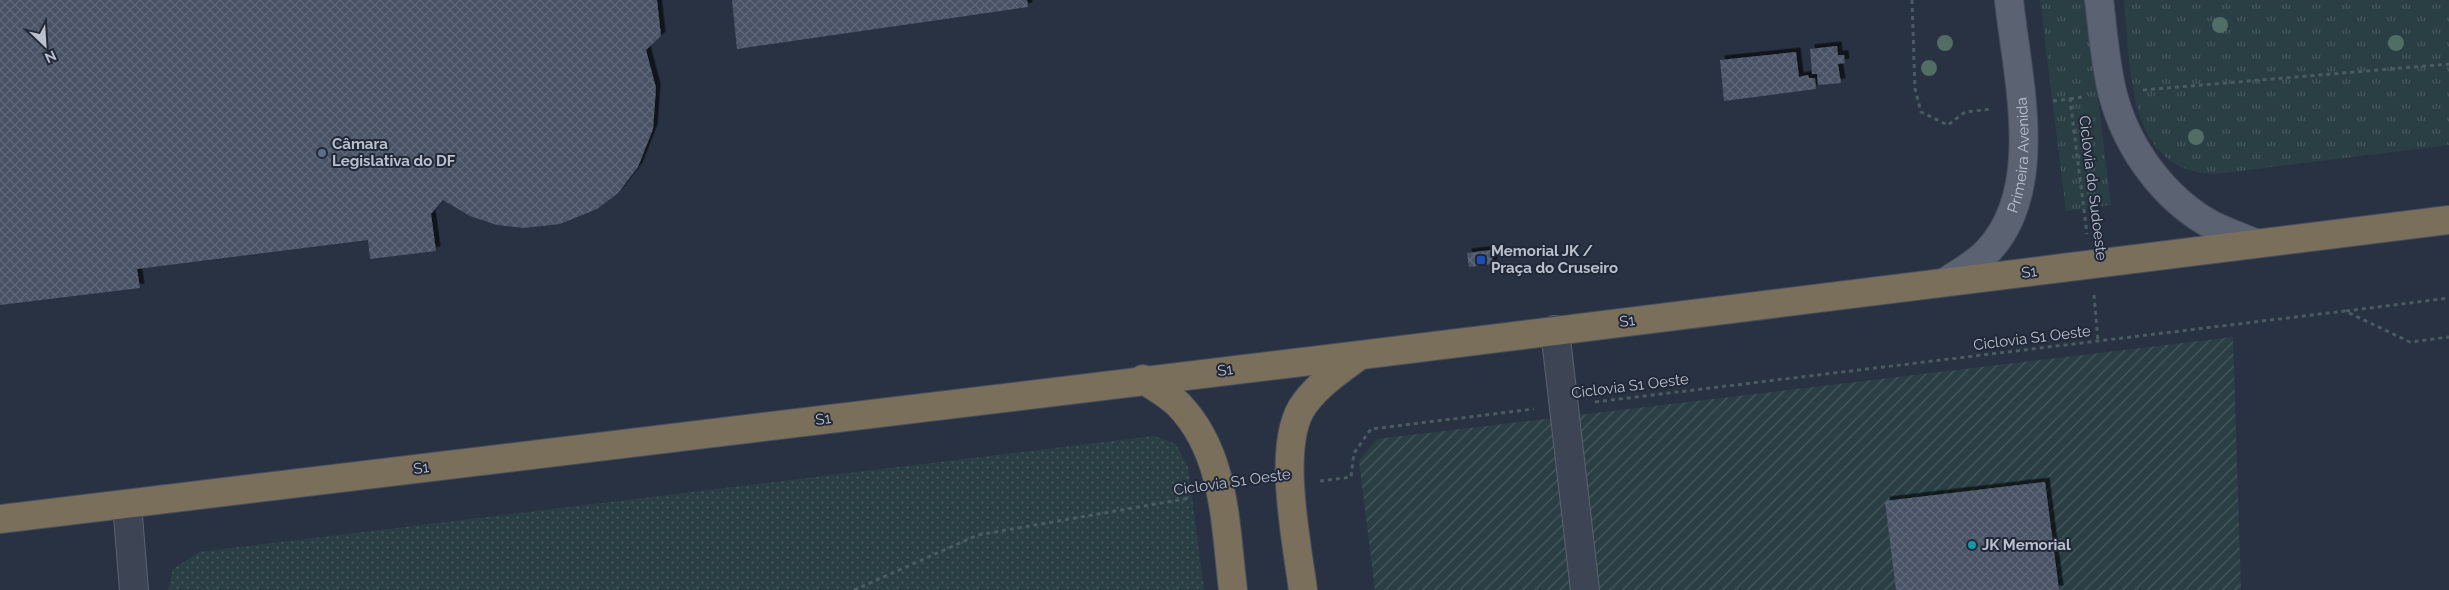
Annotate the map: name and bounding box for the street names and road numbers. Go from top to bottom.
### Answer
street label: Primeira Avenida [2004,96,2033,215]
street label: Ciclovia do Sudoeste [2075,115,2111,262]
street label: S1 [2020,262,2038,282]
street label: S1 [1618,311,1636,331]
street label: Ciclovia S1 Oeste [1972,322,2092,354]
street label: S1 [1216,360,1234,380]
street label: Ciclovia S1 Oeste [1570,370,1690,402]
street label: S1 [814,409,832,429]
street label: S1 [412,458,430,478]
street label: Ciclovia S1 Oeste [1172,465,1292,499]

